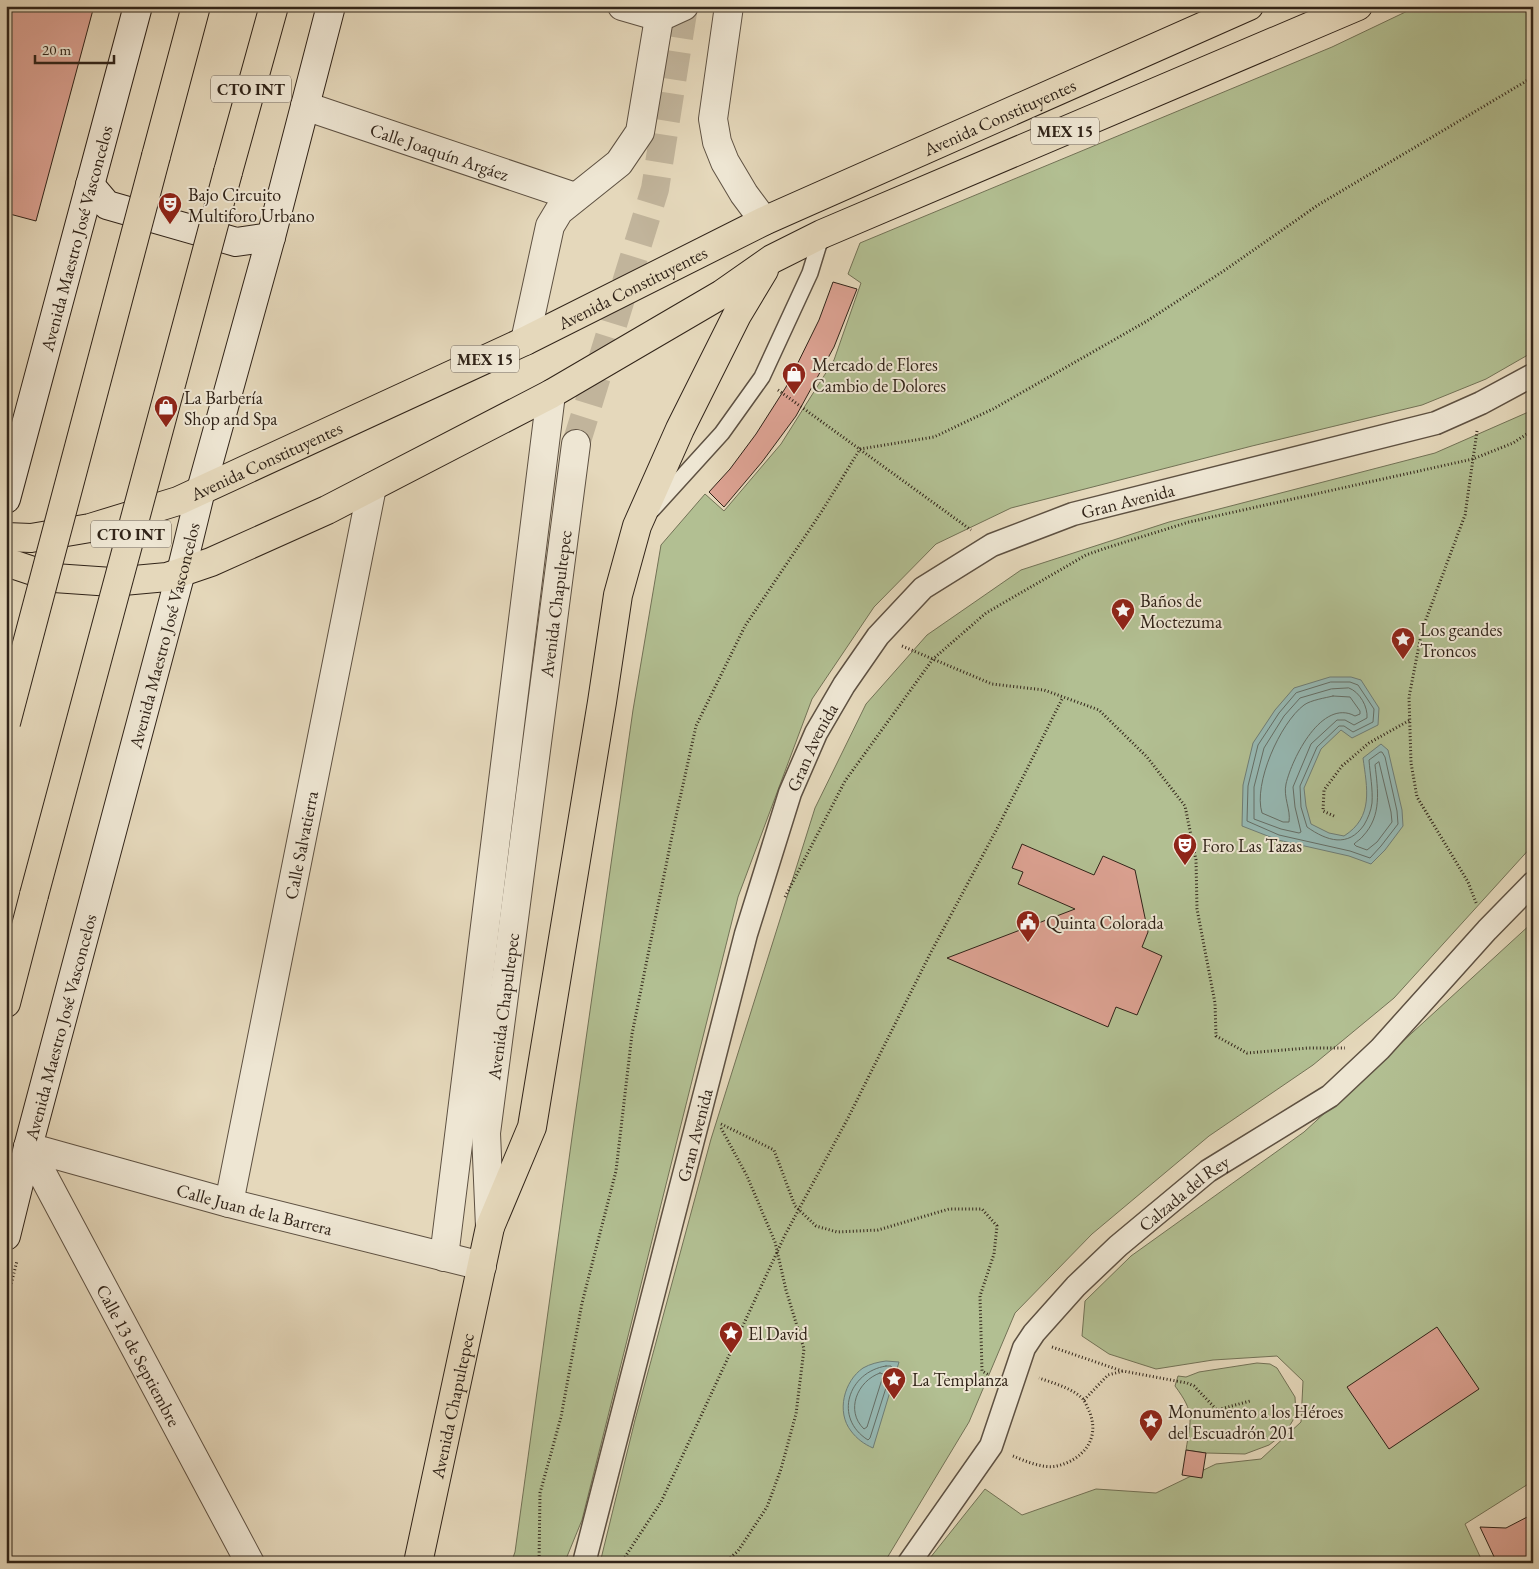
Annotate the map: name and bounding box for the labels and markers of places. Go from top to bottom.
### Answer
place label: Bajo Circuito Multiforo Urbano [188,183,315,227]
theatre icon: Bajo Circuito Multiforo Urbano [157,191,183,225]
place label: Mercado de Flores Cambio de Dolores [812,353,946,397]
shop icon: Mercado de Flores Cambio de Dolores [781,361,807,395]
place label: La Barbería Shop and Spa [184,386,278,430]
shop icon: La Barbería Shop and Spa [153,394,179,428]
place label: Baños de Moctezuma [1140,589,1223,633]
place icon: Baños de Moctezuma [1110,597,1136,631]
place label: Los geandes Troncos [1420,618,1502,662]
place icon: Los geandes Troncos [1390,626,1416,660]
theatre icon: Foro Las Tazas [1172,832,1198,866]
place label: Foro Las Tazas [1202,834,1302,857]
public building icon: Quinta Colorada [1015,909,1041,943]
place label: Quinta Colorada [1046,911,1165,934]
place icon: El David [718,1320,744,1354]
place label: El David [748,1322,809,1345]
place icon: La Templanza [881,1366,907,1400]
place label: La Templanza [912,1368,1009,1391]
place label: Monumento a los Héroes del Escuadrón 201 [1168,1400,1343,1444]
place icon: Monumento a los Héroes del Escuadrón 201 [1138,1408,1164,1442]

